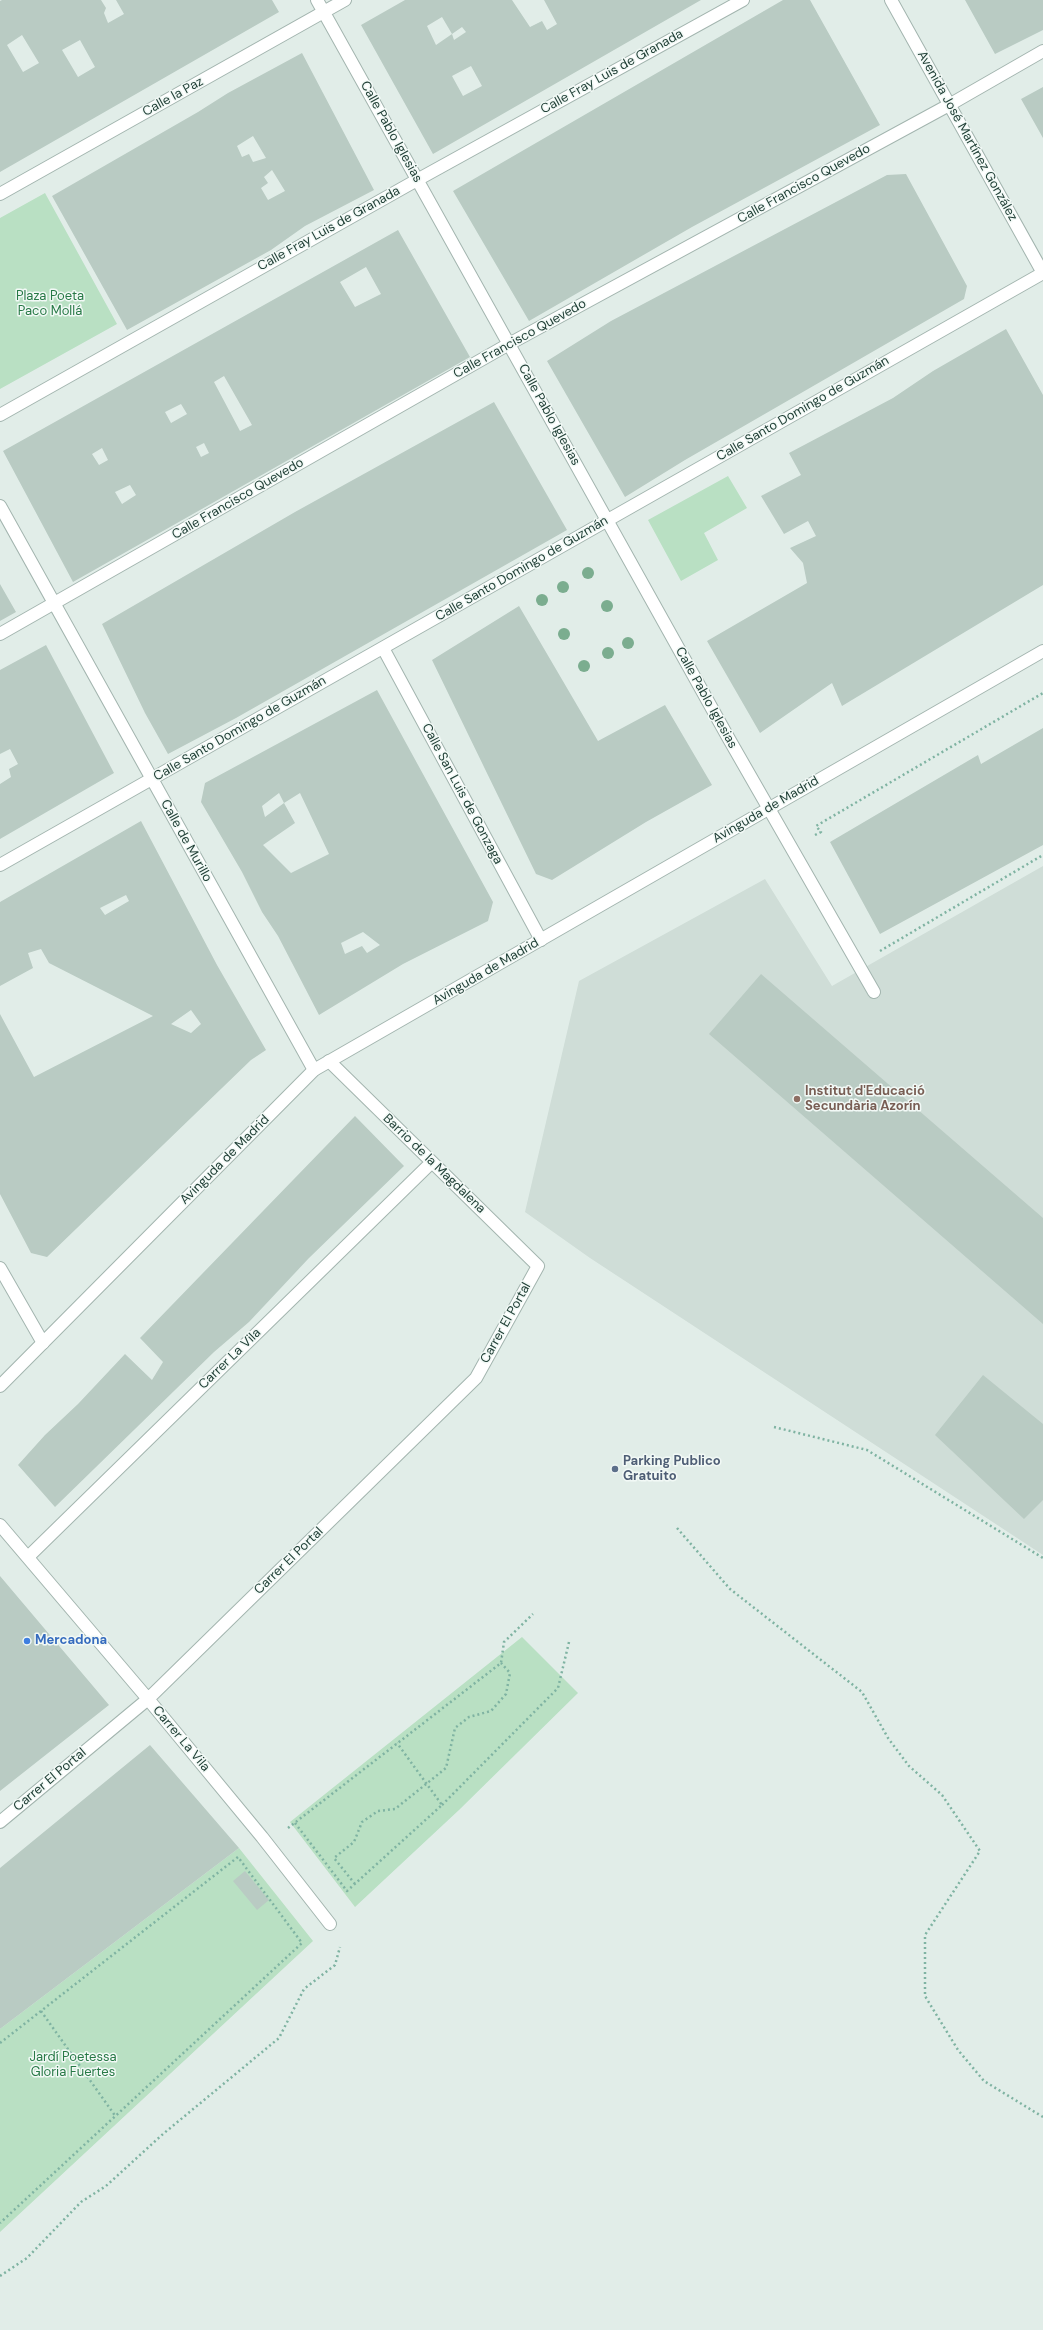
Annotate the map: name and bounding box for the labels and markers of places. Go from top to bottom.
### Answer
place label: Institut d'Educació Secundària Azorín [805,1084,925,1115]
marker: Institut d'Educació Secundària Azorín [792,1094,802,1104]
place label: Parking Publico Gratuito [623,1454,721,1485]
marker: Parking Publico Gratuito [610,1464,620,1474]
place label: Mercadona [35,1633,107,1649]
marker: Mercadona [22,1636,32,1646]

